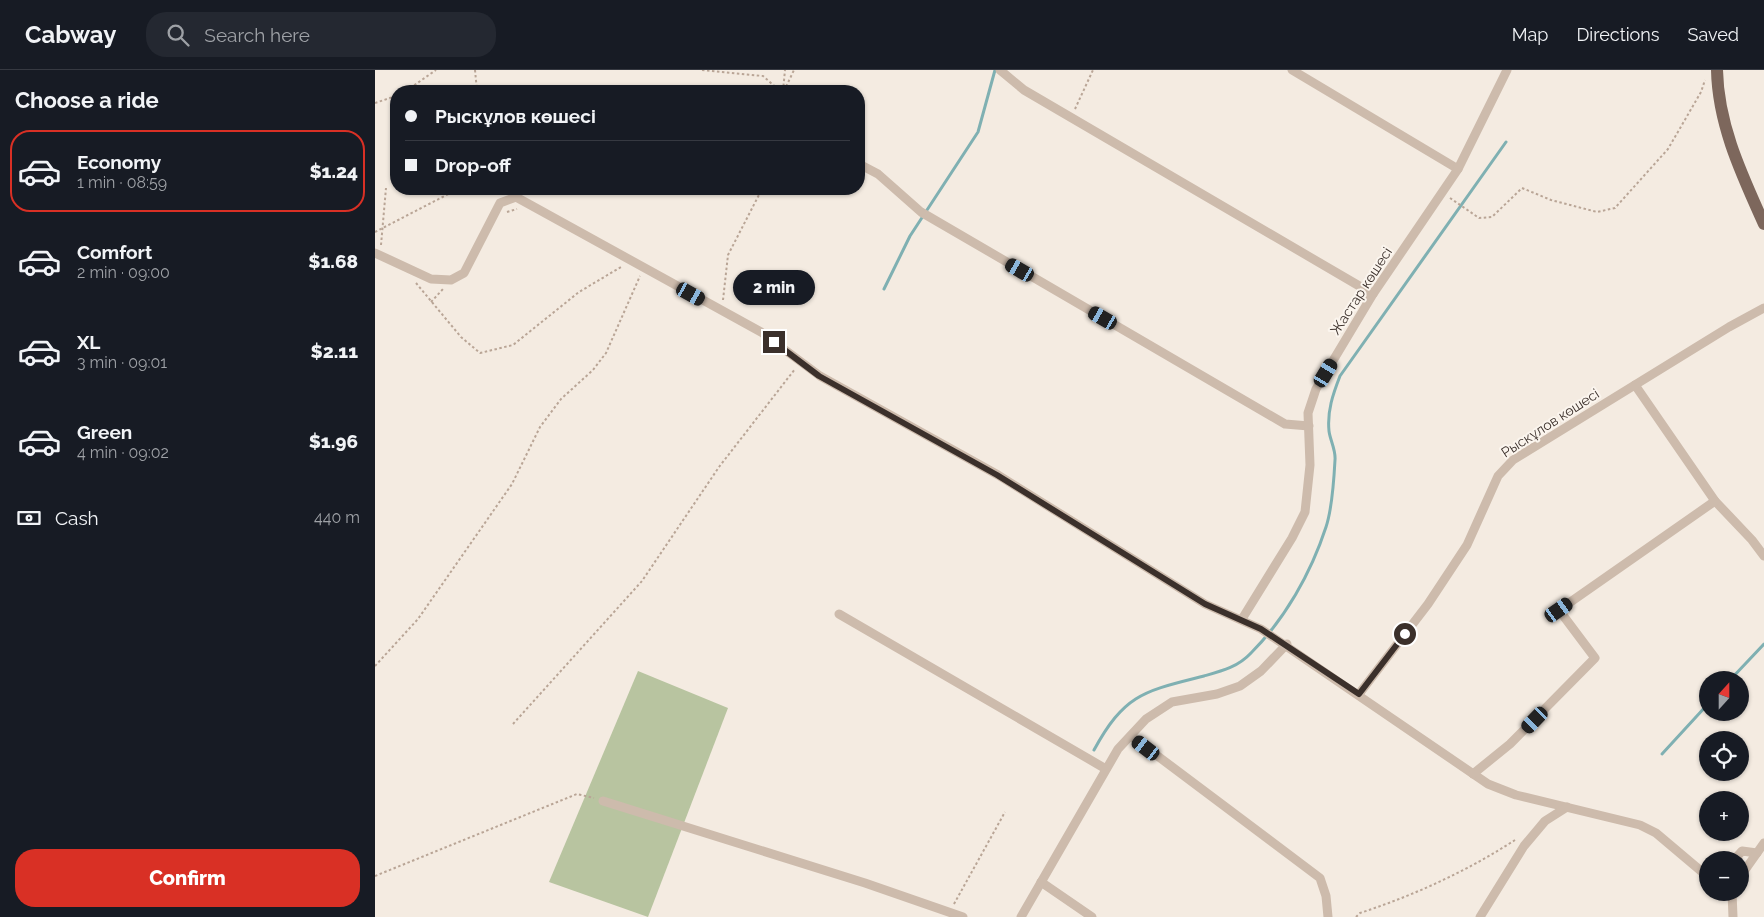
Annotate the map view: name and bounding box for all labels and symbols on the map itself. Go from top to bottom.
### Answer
street label: Жастар көшесі [1327,244,1395,338]
car [1003,256,1036,284]
callout: 2 min [733,270,815,304]
car [674,280,707,308]
car [1086,304,1119,332]
route end [763,331,785,353]
car [1311,356,1340,390]
street label: Рыскұлов көшесі [1498,385,1602,461]
car [1542,595,1575,625]
route start [1394,623,1416,645]
north arrow [1699,671,1749,721]
car [1519,704,1550,736]
car [1129,733,1162,763]

